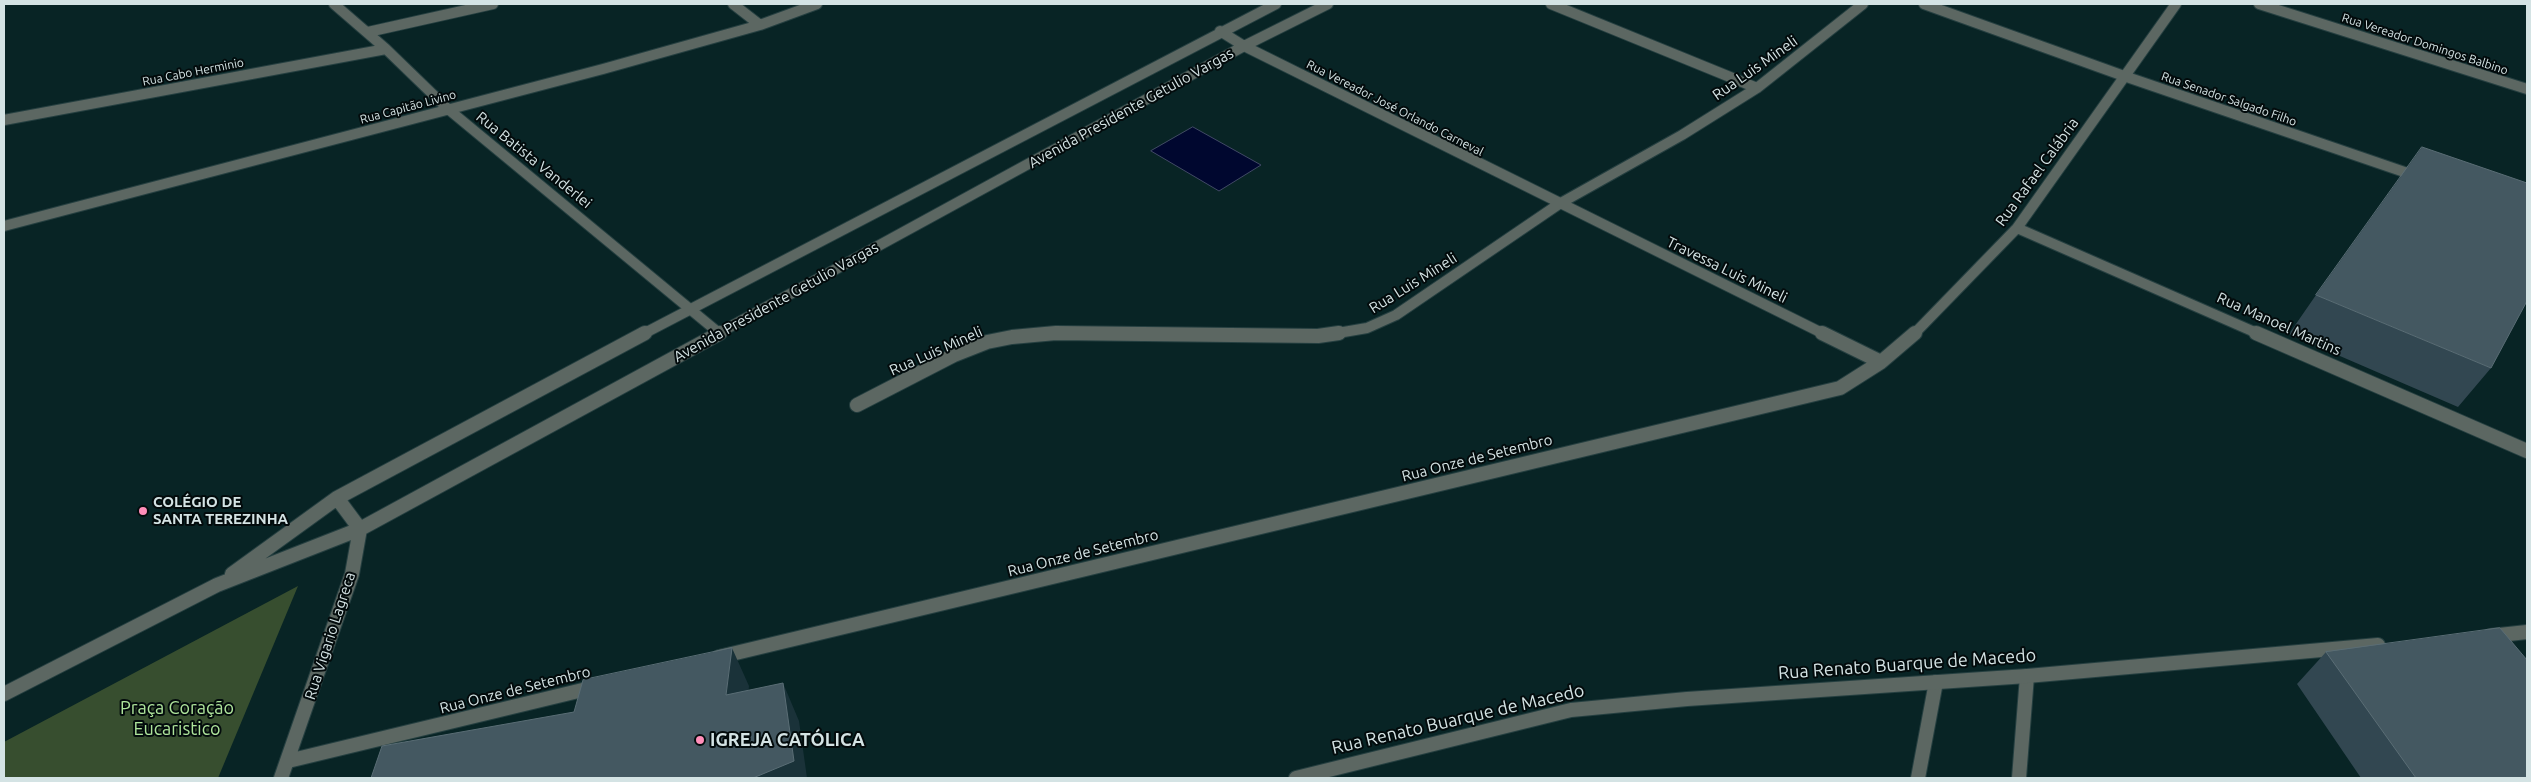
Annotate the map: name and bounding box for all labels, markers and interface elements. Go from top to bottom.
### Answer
street label: Rua Vereador Domingos Balbino [2340,10,2510,78]
street label: Rua Luis Mineli [1709,32,1801,104]
street label: Avenida Presidente Getulio Vargas [1025,44,1237,172]
street label: Rua Cabo Herminio [141,55,245,89]
street label: Rua Vereador José Orlando Carneval [1304,57,1486,159]
street label: Rua Senador Salgado Filho [2159,69,2299,129]
street label: Rua Capitão Livino [358,87,458,127]
street label: Rua Batista Vanderlei [473,108,595,212]
street label: Rua Rafael Calábria [1992,114,2082,230]
street label: Travessa Luis Mineli [1664,233,1790,307]
street label: Avenida Presidente Getulio Vargas [670,238,882,366]
street label: Rua Luis Mineli [1366,249,1460,317]
street label: Rua Manoel Martins [2214,289,2344,359]
street label: Rua Luis Mineli [887,322,985,380]
street label: Rua Onze de Setembro [1400,431,1554,485]
place label: COLÉGIO DE SANTA TEREZINHA [153,493,288,528]
marker: COLÉGIO DE SANTA TEREZINHA [137,505,149,517]
street label: Rua Onze de Setembro [1006,526,1160,580]
street label: Rua Vigario Lagreca [301,570,359,702]
street label: Rua Renato Buarque de Macedo [1777,644,2037,684]
street label: Rua Onze de Setembro [438,663,592,717]
street label: Rua Renato Buarque de Macedo [1330,679,1586,759]
park label: Praça Coração Eucaristico [120,697,234,740]
place label: IGREJA CATÓLICA [710,729,865,751]
marker: IGREJA CATÓLICA [694,734,706,746]

